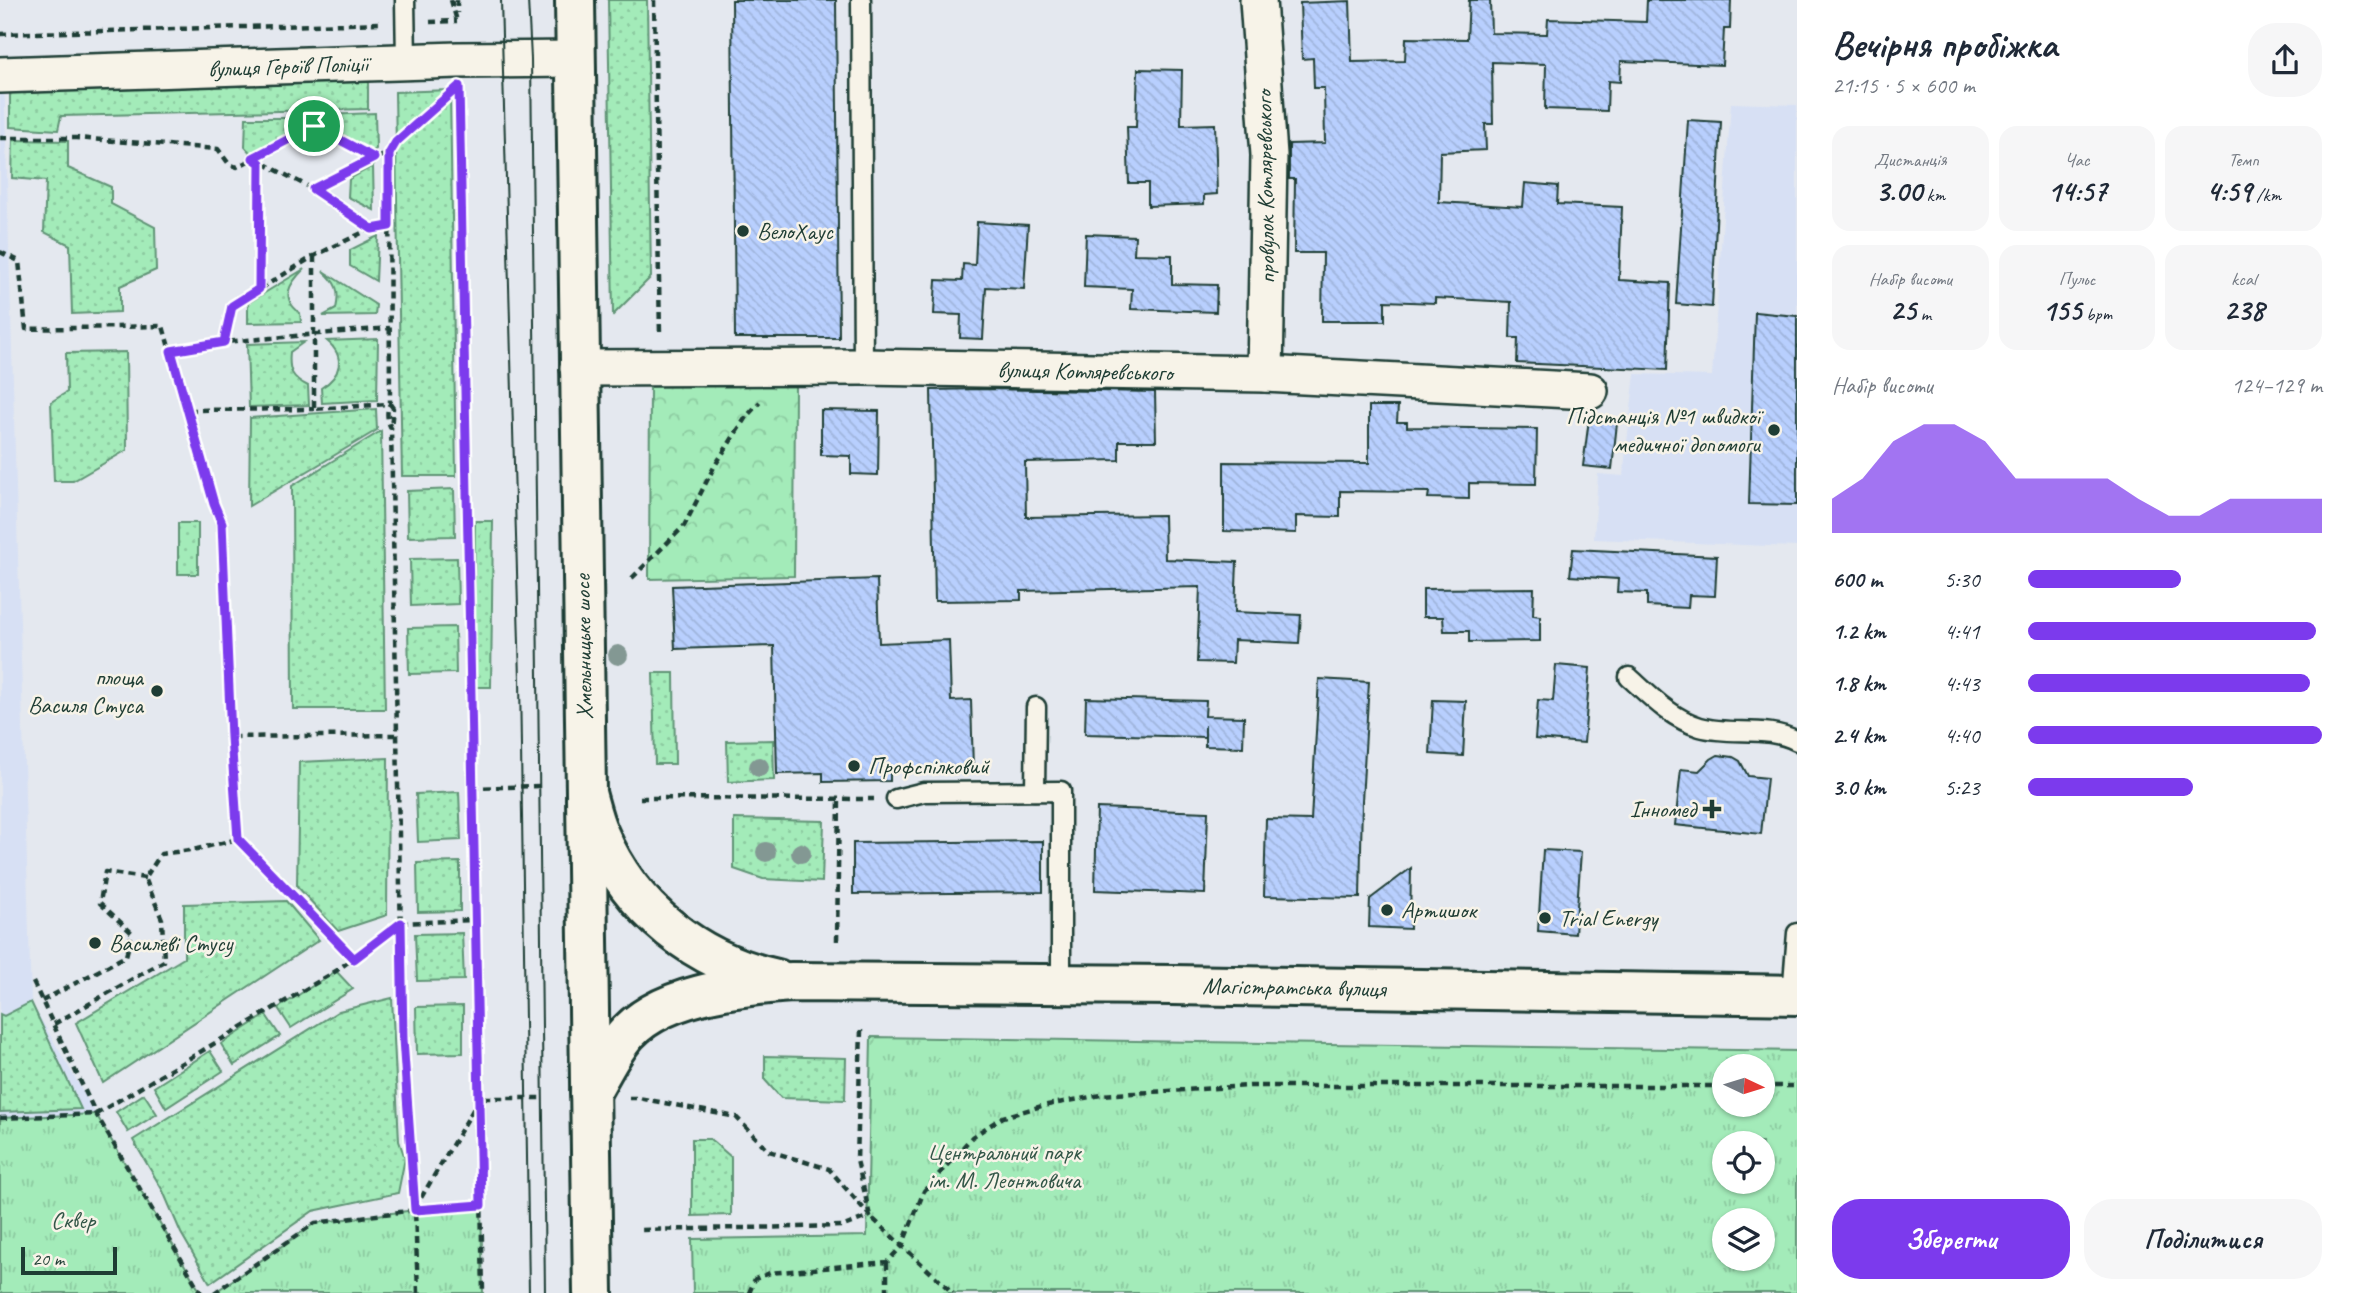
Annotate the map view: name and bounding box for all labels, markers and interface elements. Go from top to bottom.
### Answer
text: Вечірня пробіжка [1832,21,2057,68]
button: share [2248,23,2322,97]
street label: вулиця Героїв Поліції [207,48,373,84]
text: 21:15 · 5 × 600 m [1832,71,1975,100]
street label: провулок Котляревського [1248,87,1282,284]
pin [284,96,344,156]
icon: arrive [295,107,333,145]
text: Дистанція [1874,148,1947,172]
text: Час [2064,148,2090,172]
text: Темп [2228,148,2259,172]
text: 3.00 [1876,172,1922,210]
text: 14:57 [2047,172,2107,210]
text: 4:59 [2206,172,2252,210]
text: km [1922,183,1945,207]
text: /km [2252,183,2281,207]
place label: ВелоХаус [757,216,834,246]
marker: ВелоХаус [735,223,751,239]
text: Набір висоти [1869,267,1952,291]
text: Пульс [2059,267,2095,291]
text: kcal [2231,267,2256,291]
text: 25 [1889,291,1916,329]
text: 155 [2042,291,2081,329]
text: 238 [2223,291,2264,329]
text: m [1916,302,1931,326]
text: bpm [2081,302,2112,326]
street label: вулиця Котляревського [997,354,1175,388]
text: Набір висоти [1832,371,1932,400]
text: 124–129 m [2231,371,2322,400]
place label: Підстанція №1 швидкої медичної допомоги [1566,401,1765,459]
marker: Підстанція №1 швидкої медичної допомоги [1766,422,1782,438]
text: 600 m [1832,565,1882,594]
text: 5:30 [1944,565,1980,594]
street label: Хмельницьке шосе [567,572,599,720]
text: 1.2 km [1832,617,1886,646]
text: 4:41 [1944,617,1980,646]
place label: площа Василя Стуса [28,662,144,720]
text: 1.8 km [1832,669,1886,698]
text: 4:43 [1944,669,1980,698]
marker: площа Василя Стуса [149,683,165,699]
text: 2.4 km [1832,721,1886,750]
text: 4:40 [1944,721,1980,750]
place label: Профспілковий [868,751,991,781]
marker: Профспілковий [846,758,862,774]
text: 3.0 km [1832,773,1886,802]
text: 5:23 [1944,773,1980,802]
place label: Інномед [1630,794,1699,824]
marker: Інномед [1702,799,1722,819]
place label: Артишок [1401,895,1478,925]
marker: Артишок [1379,902,1395,918]
place label: Trial Energy [1559,903,1659,933]
marker: Trial Energy [1537,910,1553,926]
place label: Василеві Стусу [109,928,234,958]
marker: Василеві Стусу [87,935,103,951]
street label: Магістратська вулиця [1202,970,1387,1004]
north arrow [1712,1054,1774,1116]
map controls [1712,1054,1775,1271]
button: locate [1712,1131,1775,1194]
park label: Центральний парк ім. М. Леонтовича [927,1137,1083,1195]
button: Зберегти [1832,1199,2070,1279]
button: Поділитися [2084,1199,2322,1279]
park label: Сквер [51,1205,97,1235]
button: layers [1712,1208,1775,1271]
scale bar [21,1244,117,1276]
text: 20 m [32,1247,64,1271]

